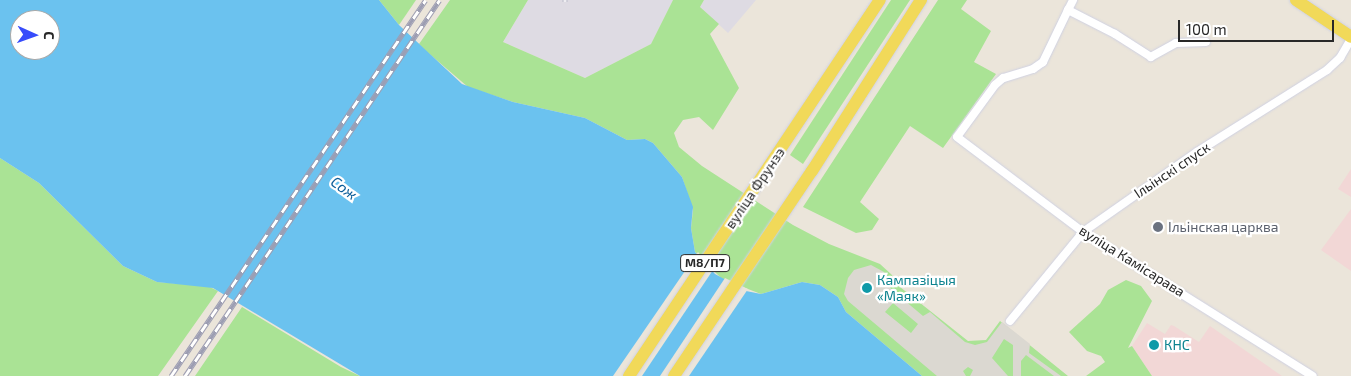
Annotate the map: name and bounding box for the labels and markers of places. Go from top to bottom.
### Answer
place label: Ільінская царква [1168,219,1278,235]
marker: Ільінская царква [1152,221,1164,233]
place label: Кампазіцыя «Маяк» [877,272,956,304]
marker: Кампазіцыя «Маяк» [861,282,873,294]
place label: КНС [1164,337,1190,353]
marker: КНС [1148,339,1160,351]

